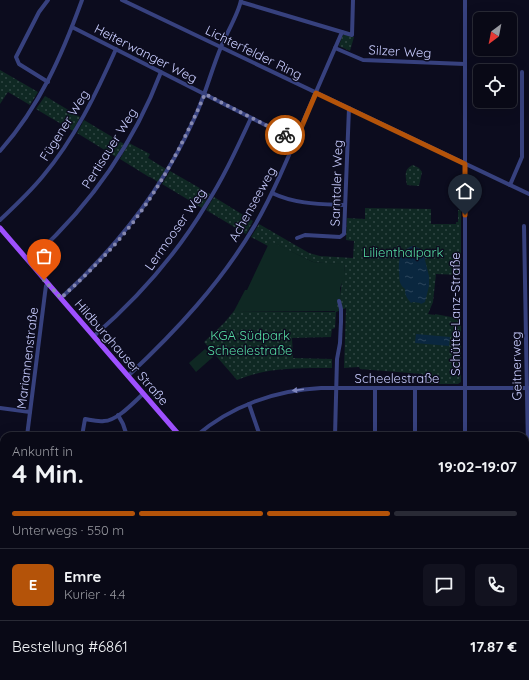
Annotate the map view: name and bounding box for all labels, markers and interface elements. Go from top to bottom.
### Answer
north arrow [473,12,517,56]
map controls [473,12,517,108]
street label: Heiterwanger Weg [92,20,200,86]
street label: Lichterfelder Ring [203,22,305,82]
street label: Silzer Weg [368,41,432,61]
button: locate [473,64,517,108]
street label: Fügener Weg [36,87,92,163]
street label: Pertisauer Weg [78,105,140,191]
courier [265,115,305,155]
icon: bike [274,124,296,146]
street label: Sarntaler Weg [326,139,346,227]
street label: Achenseeweg [225,164,279,244]
pin [448,174,482,215]
icon: home [454,180,476,202]
street label: Lermooser Weg [141,185,209,273]
pin [27,239,61,280]
park label: Lilienthalpark [363,244,443,260]
icon: bag [33,245,55,267]
street label: Schütte-Lanz-Straße [447,252,463,376]
street label: Hildburghauser Straße [72,296,172,408]
street label: Mariannenstraße [13,306,41,410]
park label: KGA Südpark Scheelestraße [208,327,292,358]
street label: Geitnerweg [507,331,525,401]
street label: Scheelestraße [355,370,439,386]
one-way arrow [291,387,304,394]
text: Ankunft in [12,443,73,459]
text: 4 Min. [12,457,84,490]
text: 19:02–19:07 [438,457,517,476]
text: Unterwegs · 550 m [12,522,124,538]
button: chat [423,564,465,606]
button: phone [475,564,517,606]
text: Emre [64,567,101,586]
text: E [29,575,37,594]
text: Kurier · 4.4 [64,586,125,602]
text: Bestellung #6861 [12,637,128,656]
text: 17.87 € [470,637,517,656]

